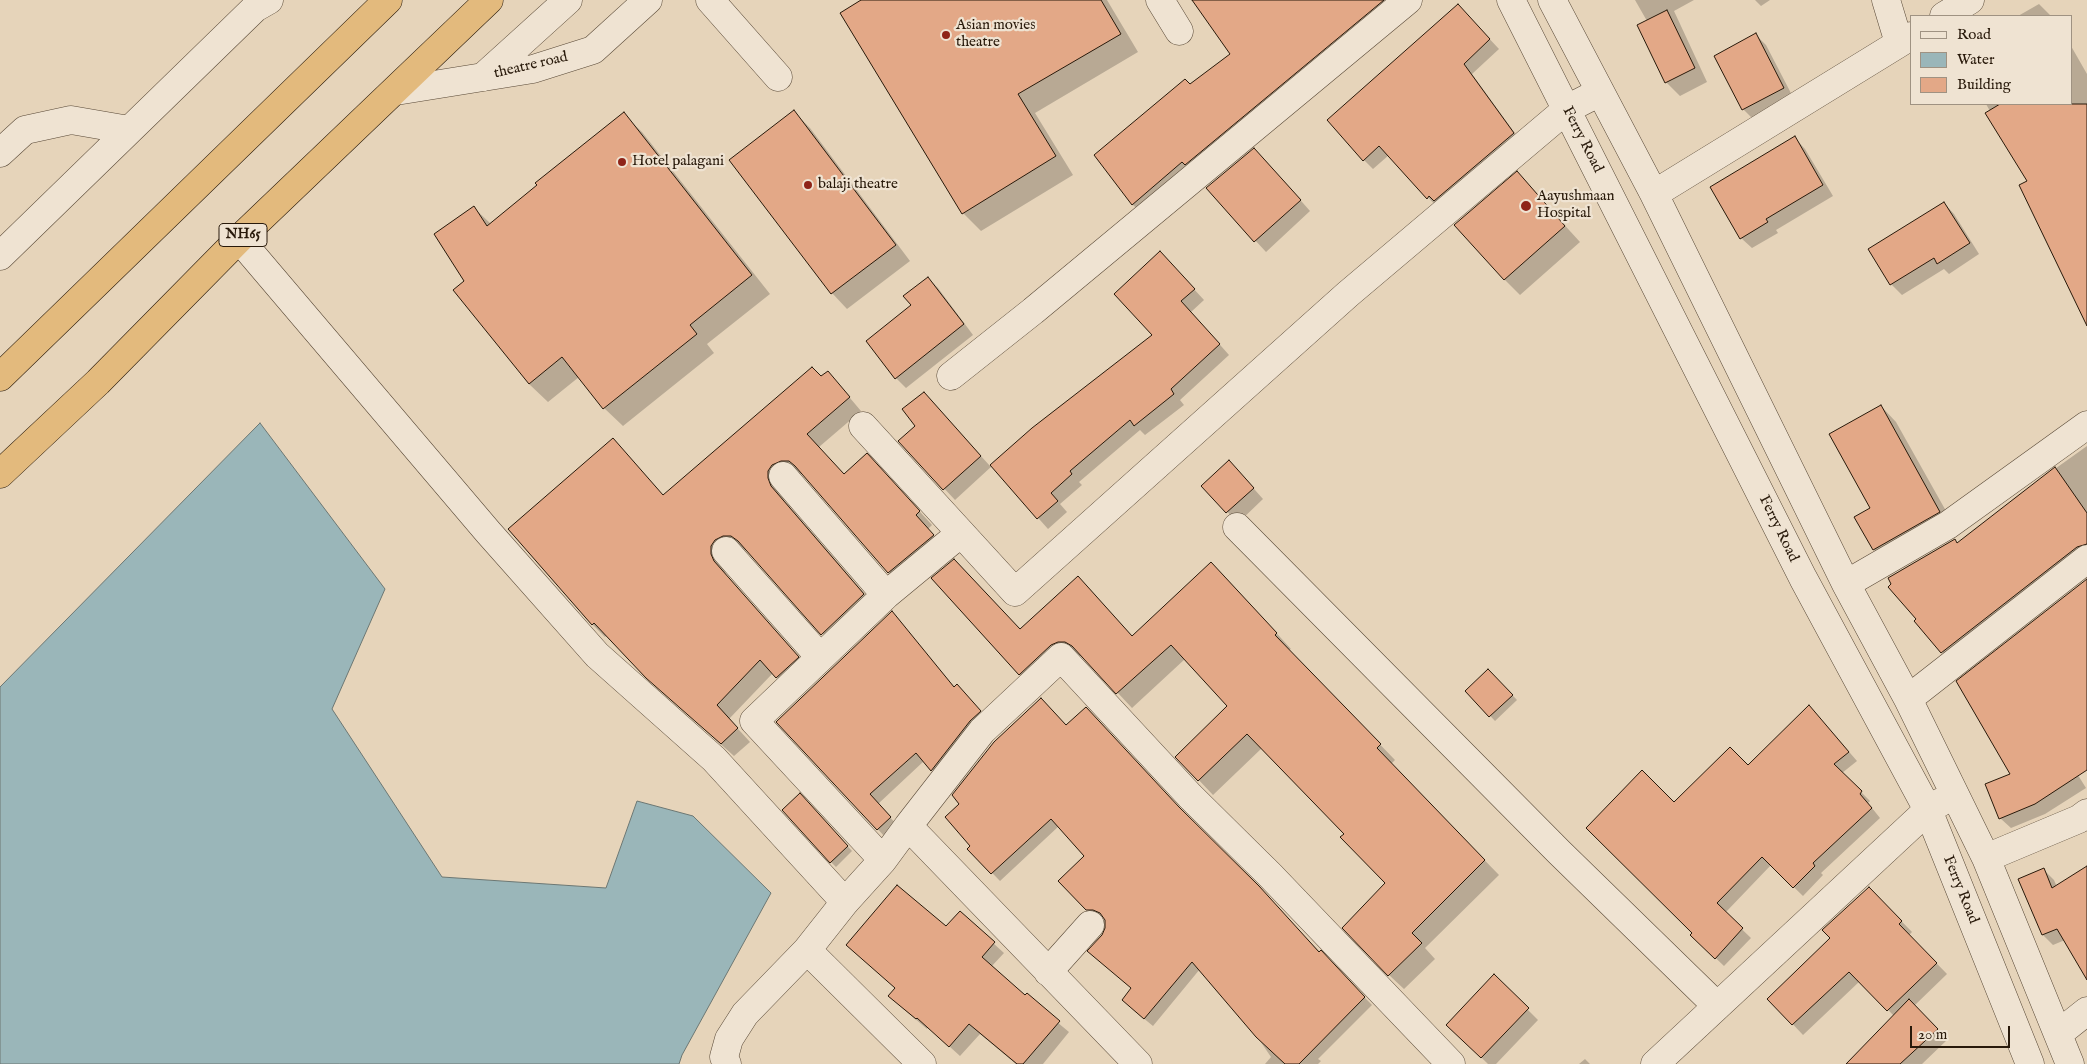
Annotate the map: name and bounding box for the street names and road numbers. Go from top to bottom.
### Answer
street label: theatre road [492,49,570,83]
street label: Ferry Road [1558,104,1606,176]
road number: NH65 [219,224,267,246]
street label: Ferry Road [1754,493,1802,565]
street label: Ferry Road [1938,853,1982,927]

